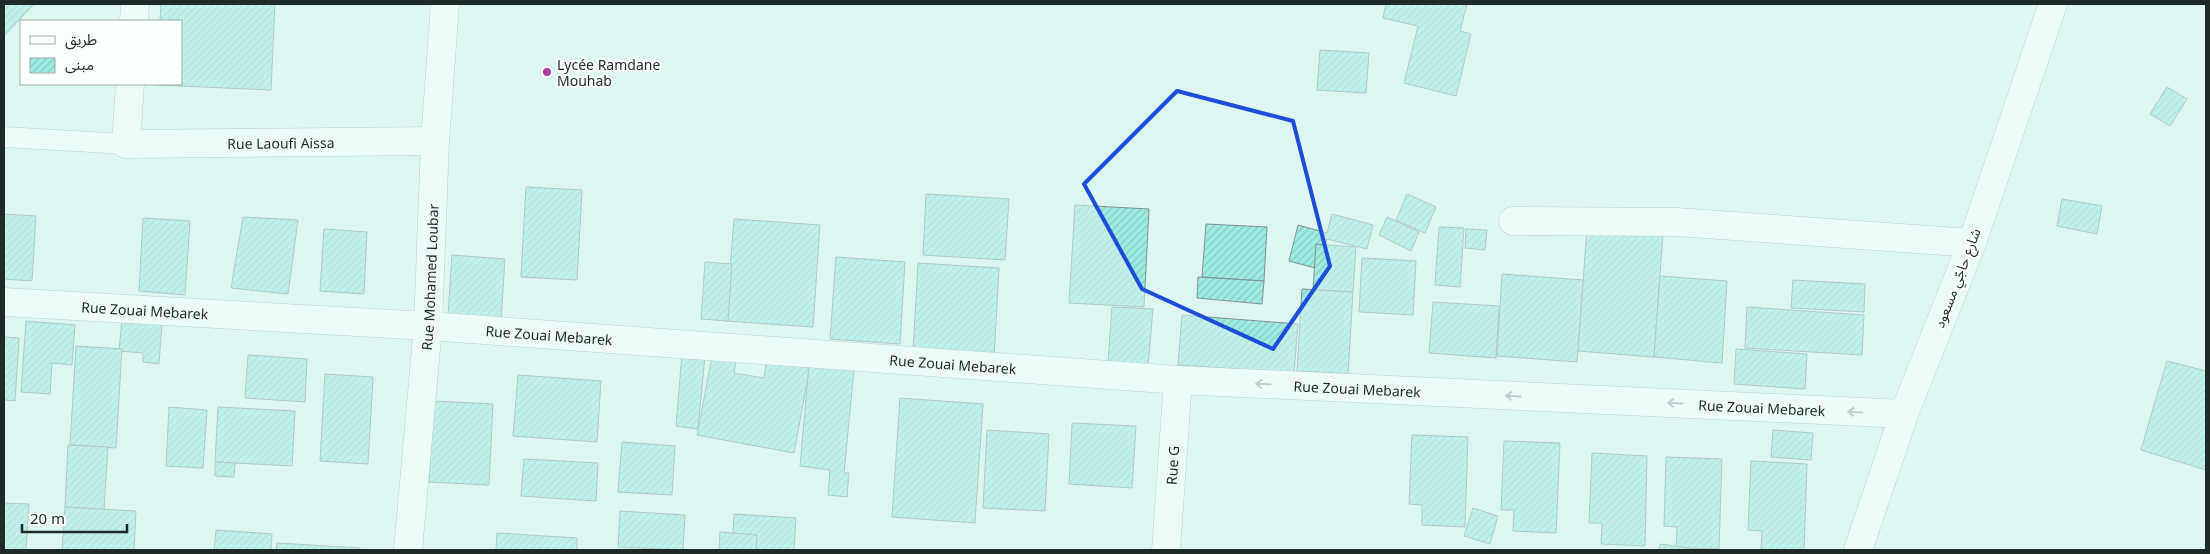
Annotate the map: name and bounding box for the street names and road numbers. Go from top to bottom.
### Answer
street label: Rue Laoufi Aissa [227,132,335,153]
street label: Rue Mohamed Loubar [416,203,442,351]
street label: شارع حاجّي مسعود [1929,225,1987,331]
street label: Rue Zouai Mebarek [81,297,209,323]
street label: Rue Zouai Mebarek [485,321,614,349]
street label: Rue Zouai Mebarek [889,350,1018,378]
street label: Rue Zouai Mebarek [1293,376,1422,401]
street label: Rue Zouai Mebarek [1698,395,1826,420]
street label: Rue G [1161,445,1183,485]

